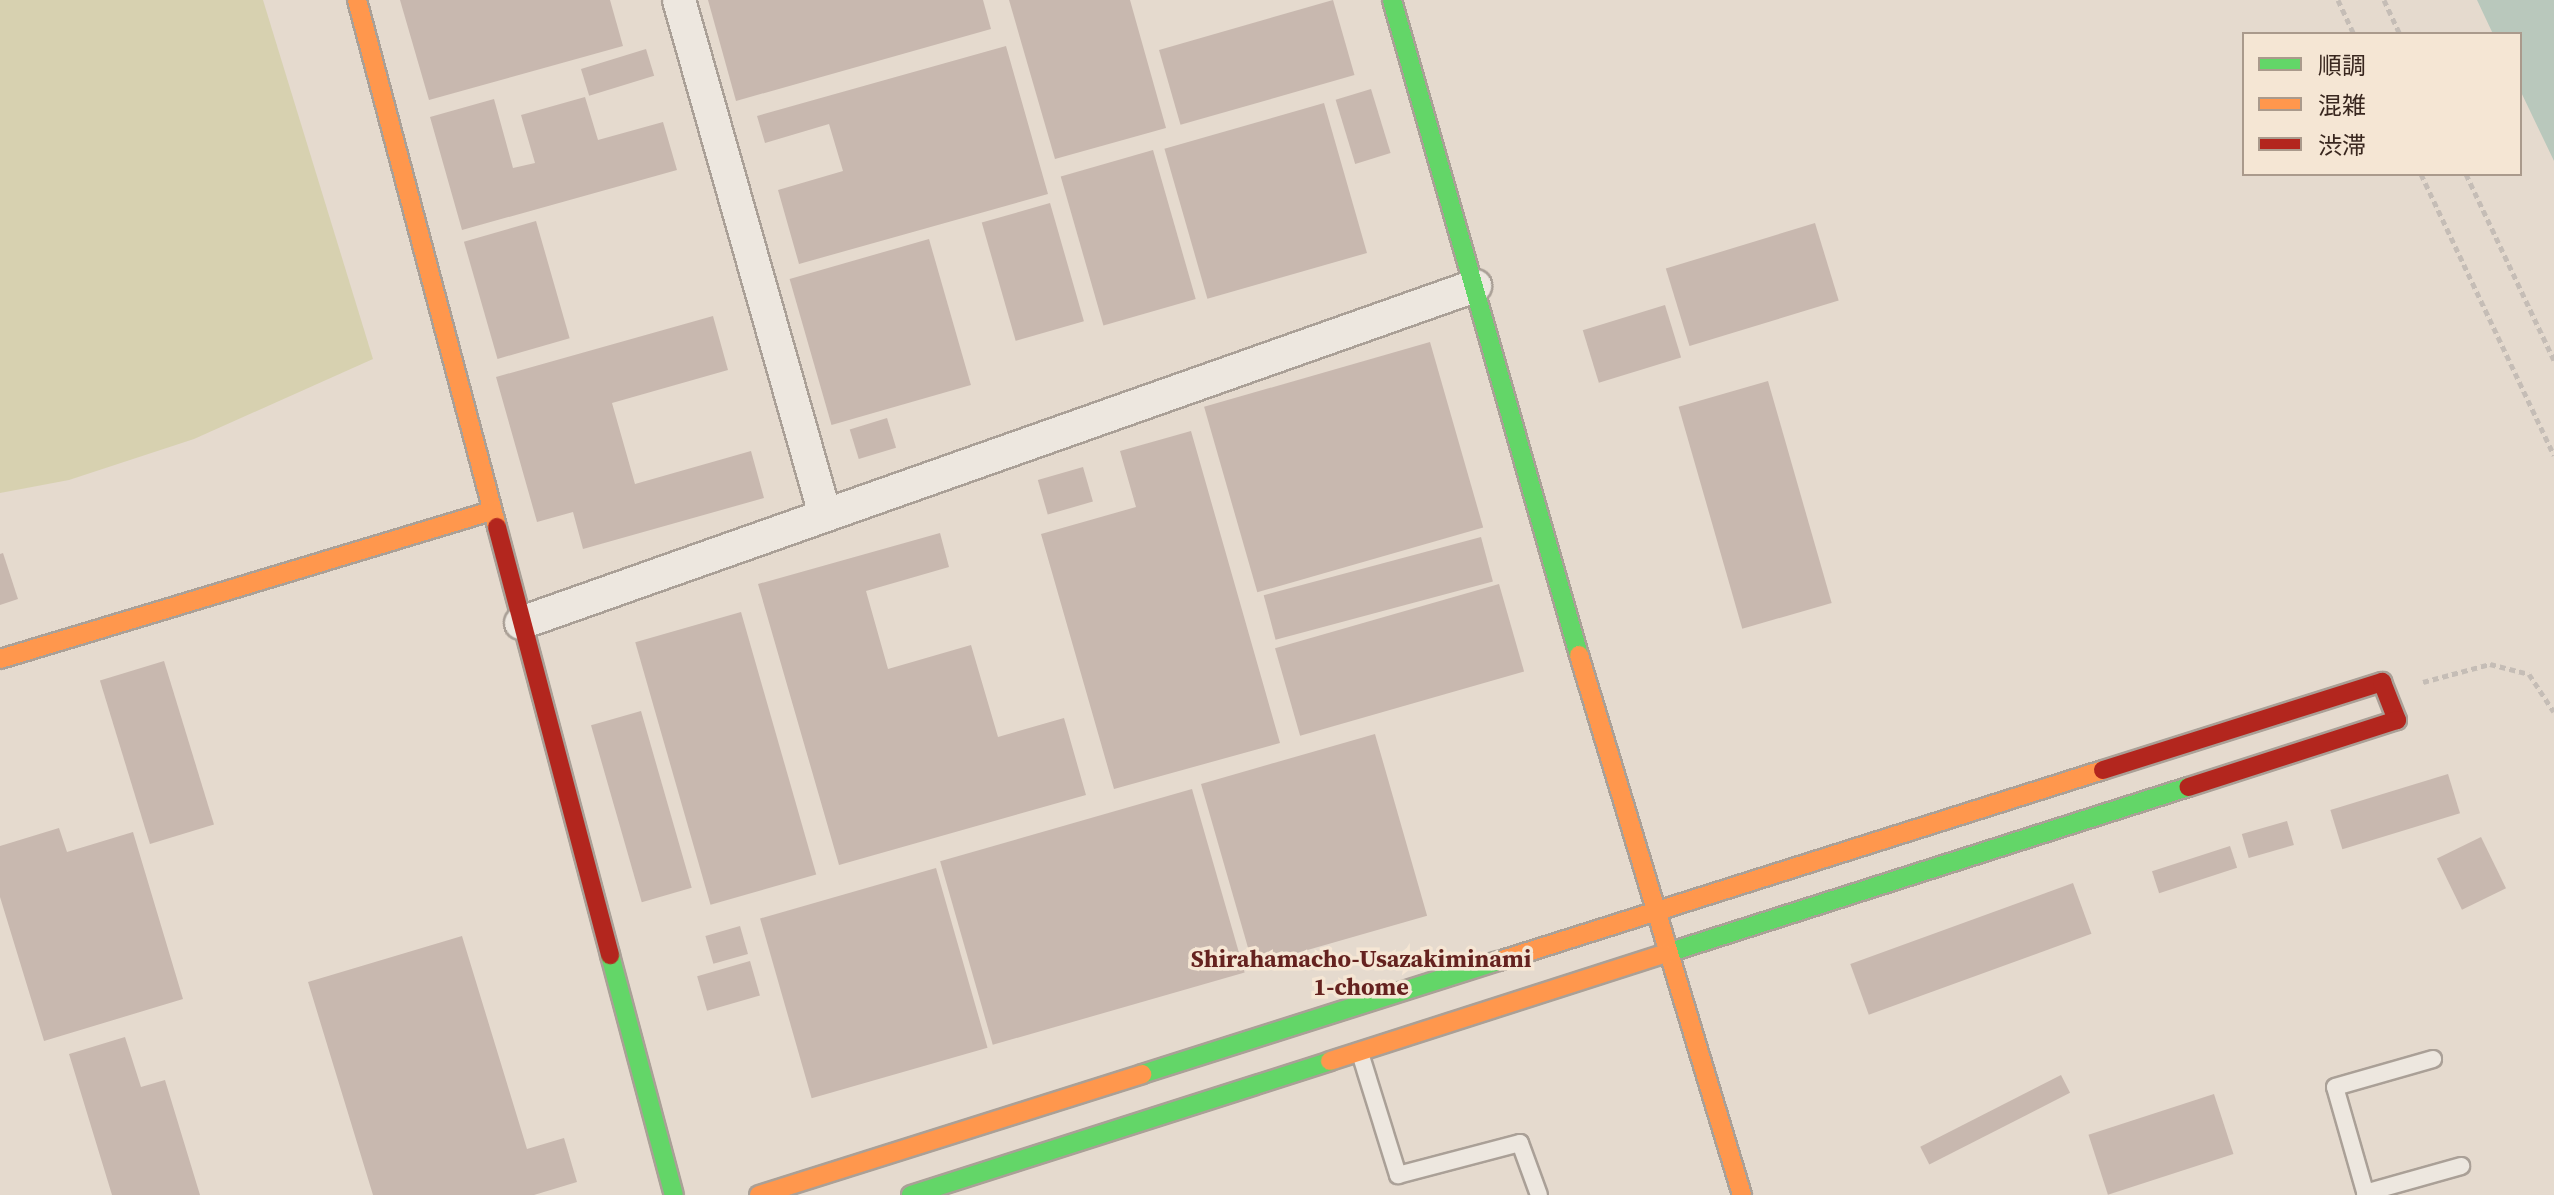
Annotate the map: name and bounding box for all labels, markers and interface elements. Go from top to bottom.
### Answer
legend [2242,32,2522,176]
text: 順調 [2318,49,2366,82]
text: 混雑 [2318,89,2366,122]
text: 渋滞 [2318,129,2366,162]
district label: Shirahamacho-Usazakiminami 1-chome [1191,945,1531,1001]

